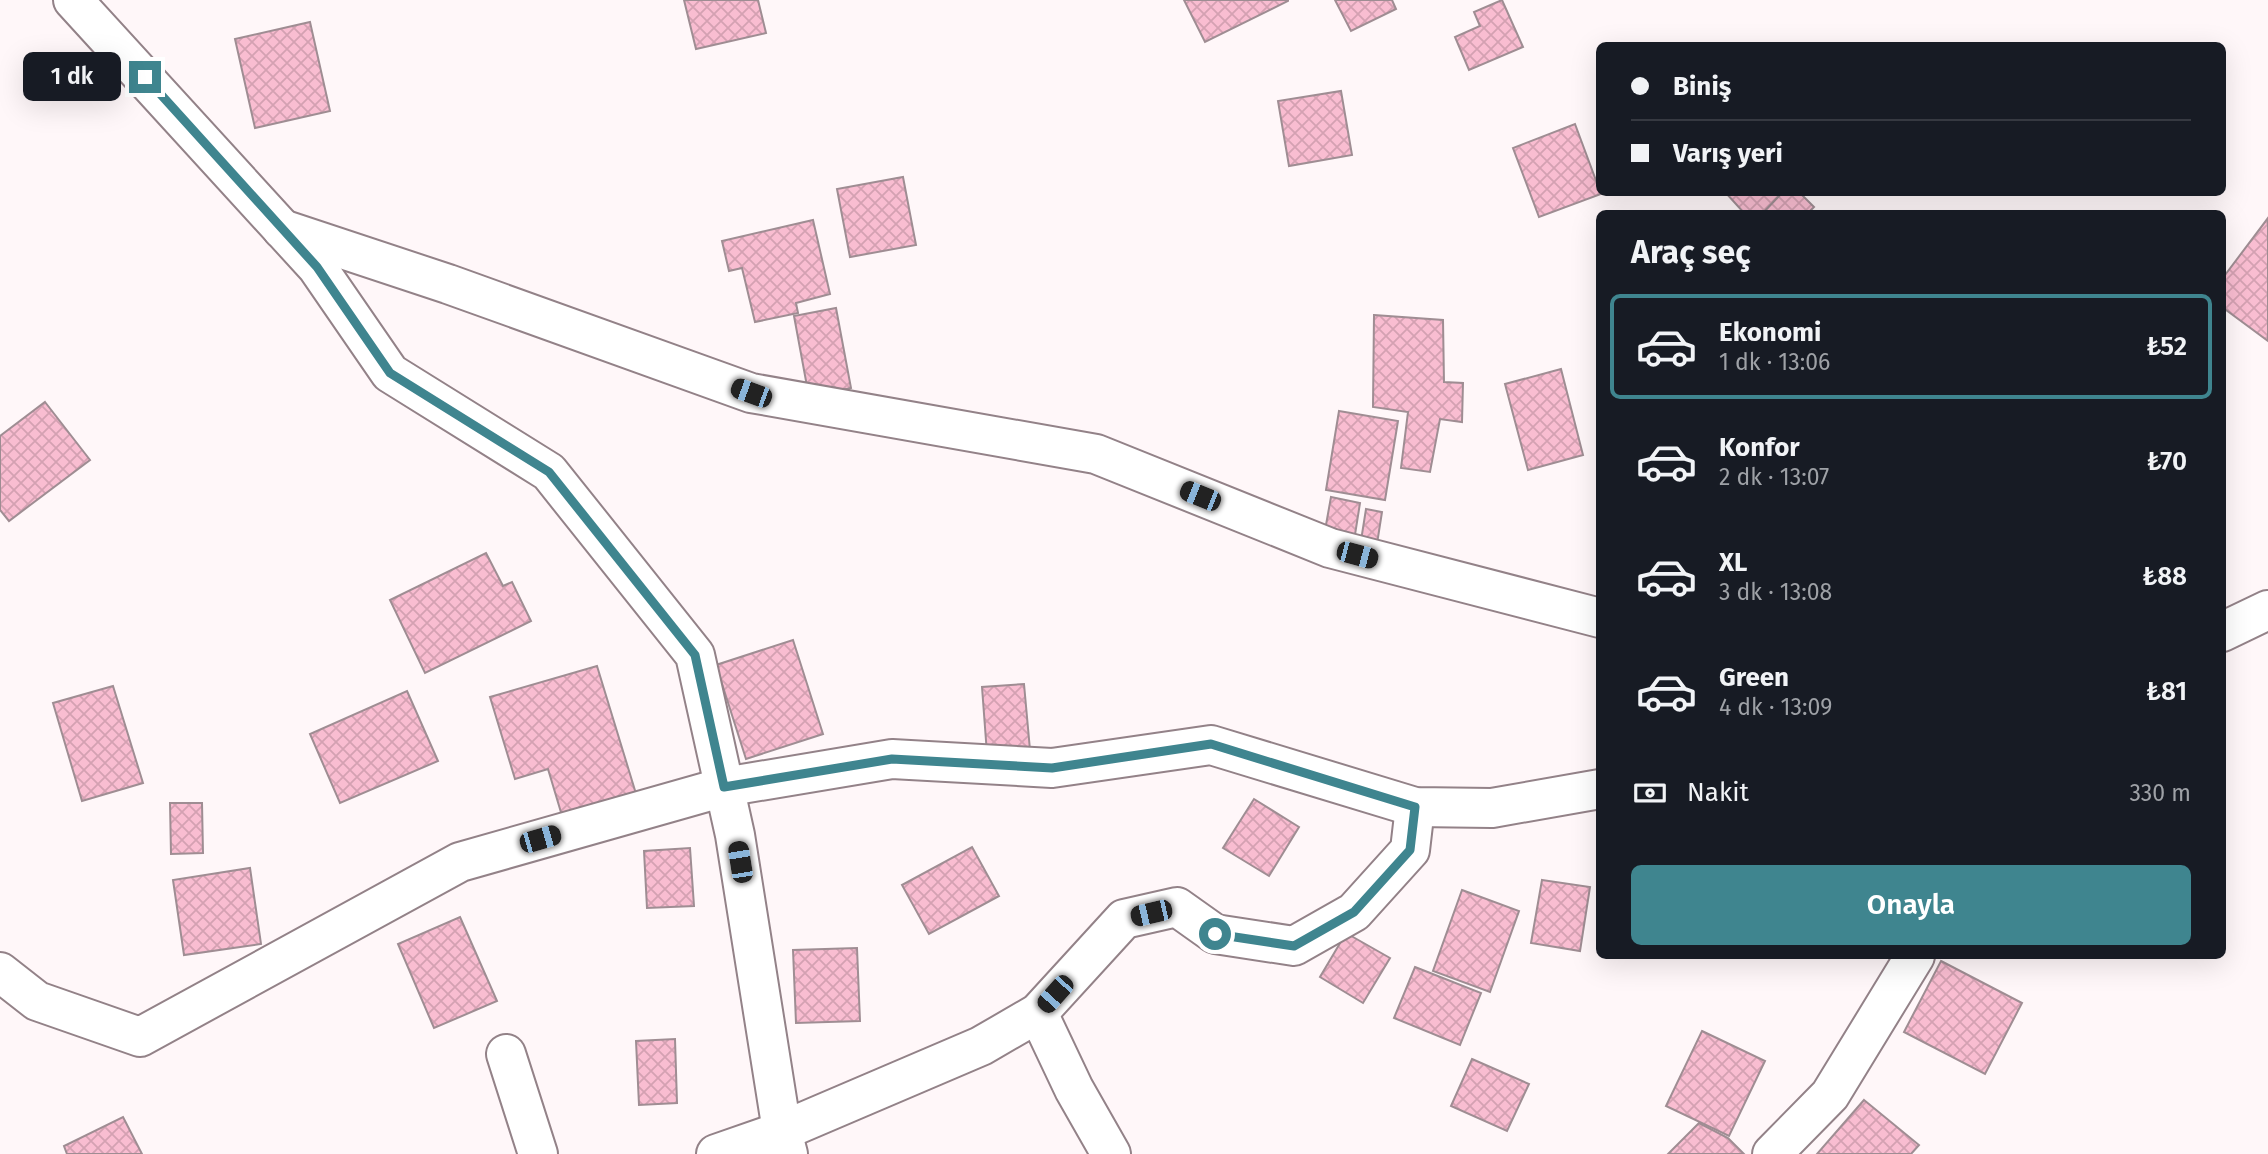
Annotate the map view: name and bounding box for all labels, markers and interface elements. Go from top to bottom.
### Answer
callout: 1 dk [23,52,120,102]
route end [129,61,161,93]
text: 1 dk [51,62,93,90]
text: Biniş [1673,71,1731,102]
text: Varış yeri [1673,138,1783,169]
text: Araç seç [1631,233,1751,271]
icon: car [1635,315,1698,378]
text: Ekonomi [1719,317,1821,348]
text: ₺52 [2146,331,2187,362]
text: 1 dk · 13:06 [1719,348,1830,376]
car [728,376,775,410]
icon: car [1635,430,1698,493]
text: Konfor [1719,432,1800,463]
text: ₺70 [2147,446,2187,477]
text: 2 dk · 13:07 [1719,463,1829,491]
car [1177,478,1224,514]
car [1334,539,1381,571]
icon: car [1635,545,1698,608]
text: XL [1719,547,1747,578]
text: ₺88 [2142,561,2187,592]
text: 3 dk · 13:08 [1719,578,1832,606]
icon: car [1635,660,1698,723]
text: Green [1719,662,1789,693]
text: ₺81 [2146,676,2187,707]
text: 4 dk · 13:09 [1719,693,1832,721]
icon: cash [1631,774,1669,812]
text: Nakit [1687,777,1749,808]
text: 330 m [2129,779,2191,807]
car [517,823,564,855]
car [727,840,754,884]
button: Onayla [1631,865,2191,945]
car [1129,898,1174,928]
route start [1199,918,1231,950]
car [1034,971,1077,1017]

